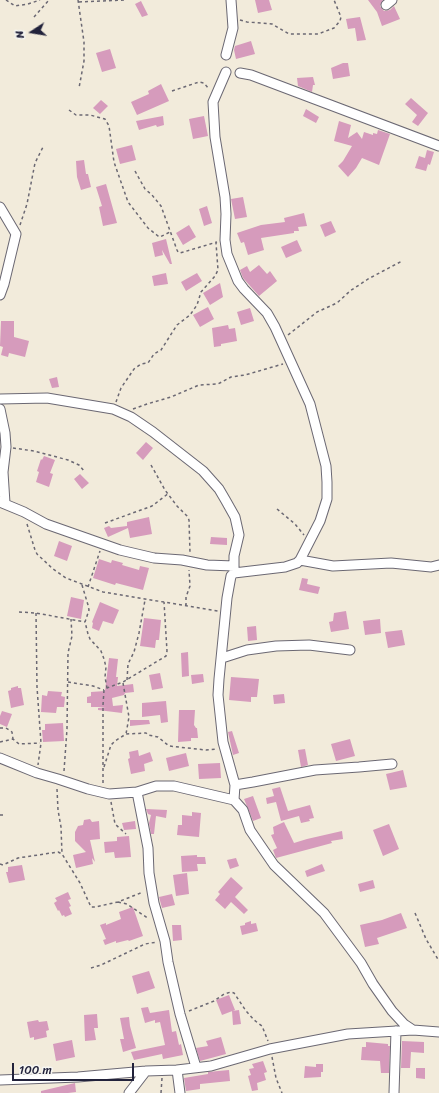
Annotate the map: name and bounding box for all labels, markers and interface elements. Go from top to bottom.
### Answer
north arrow [12,12,52,52]
text: N [10,29,30,40]
scale bar [14,1055,136,1081]
text: 100 m [19,1059,52,1081]

